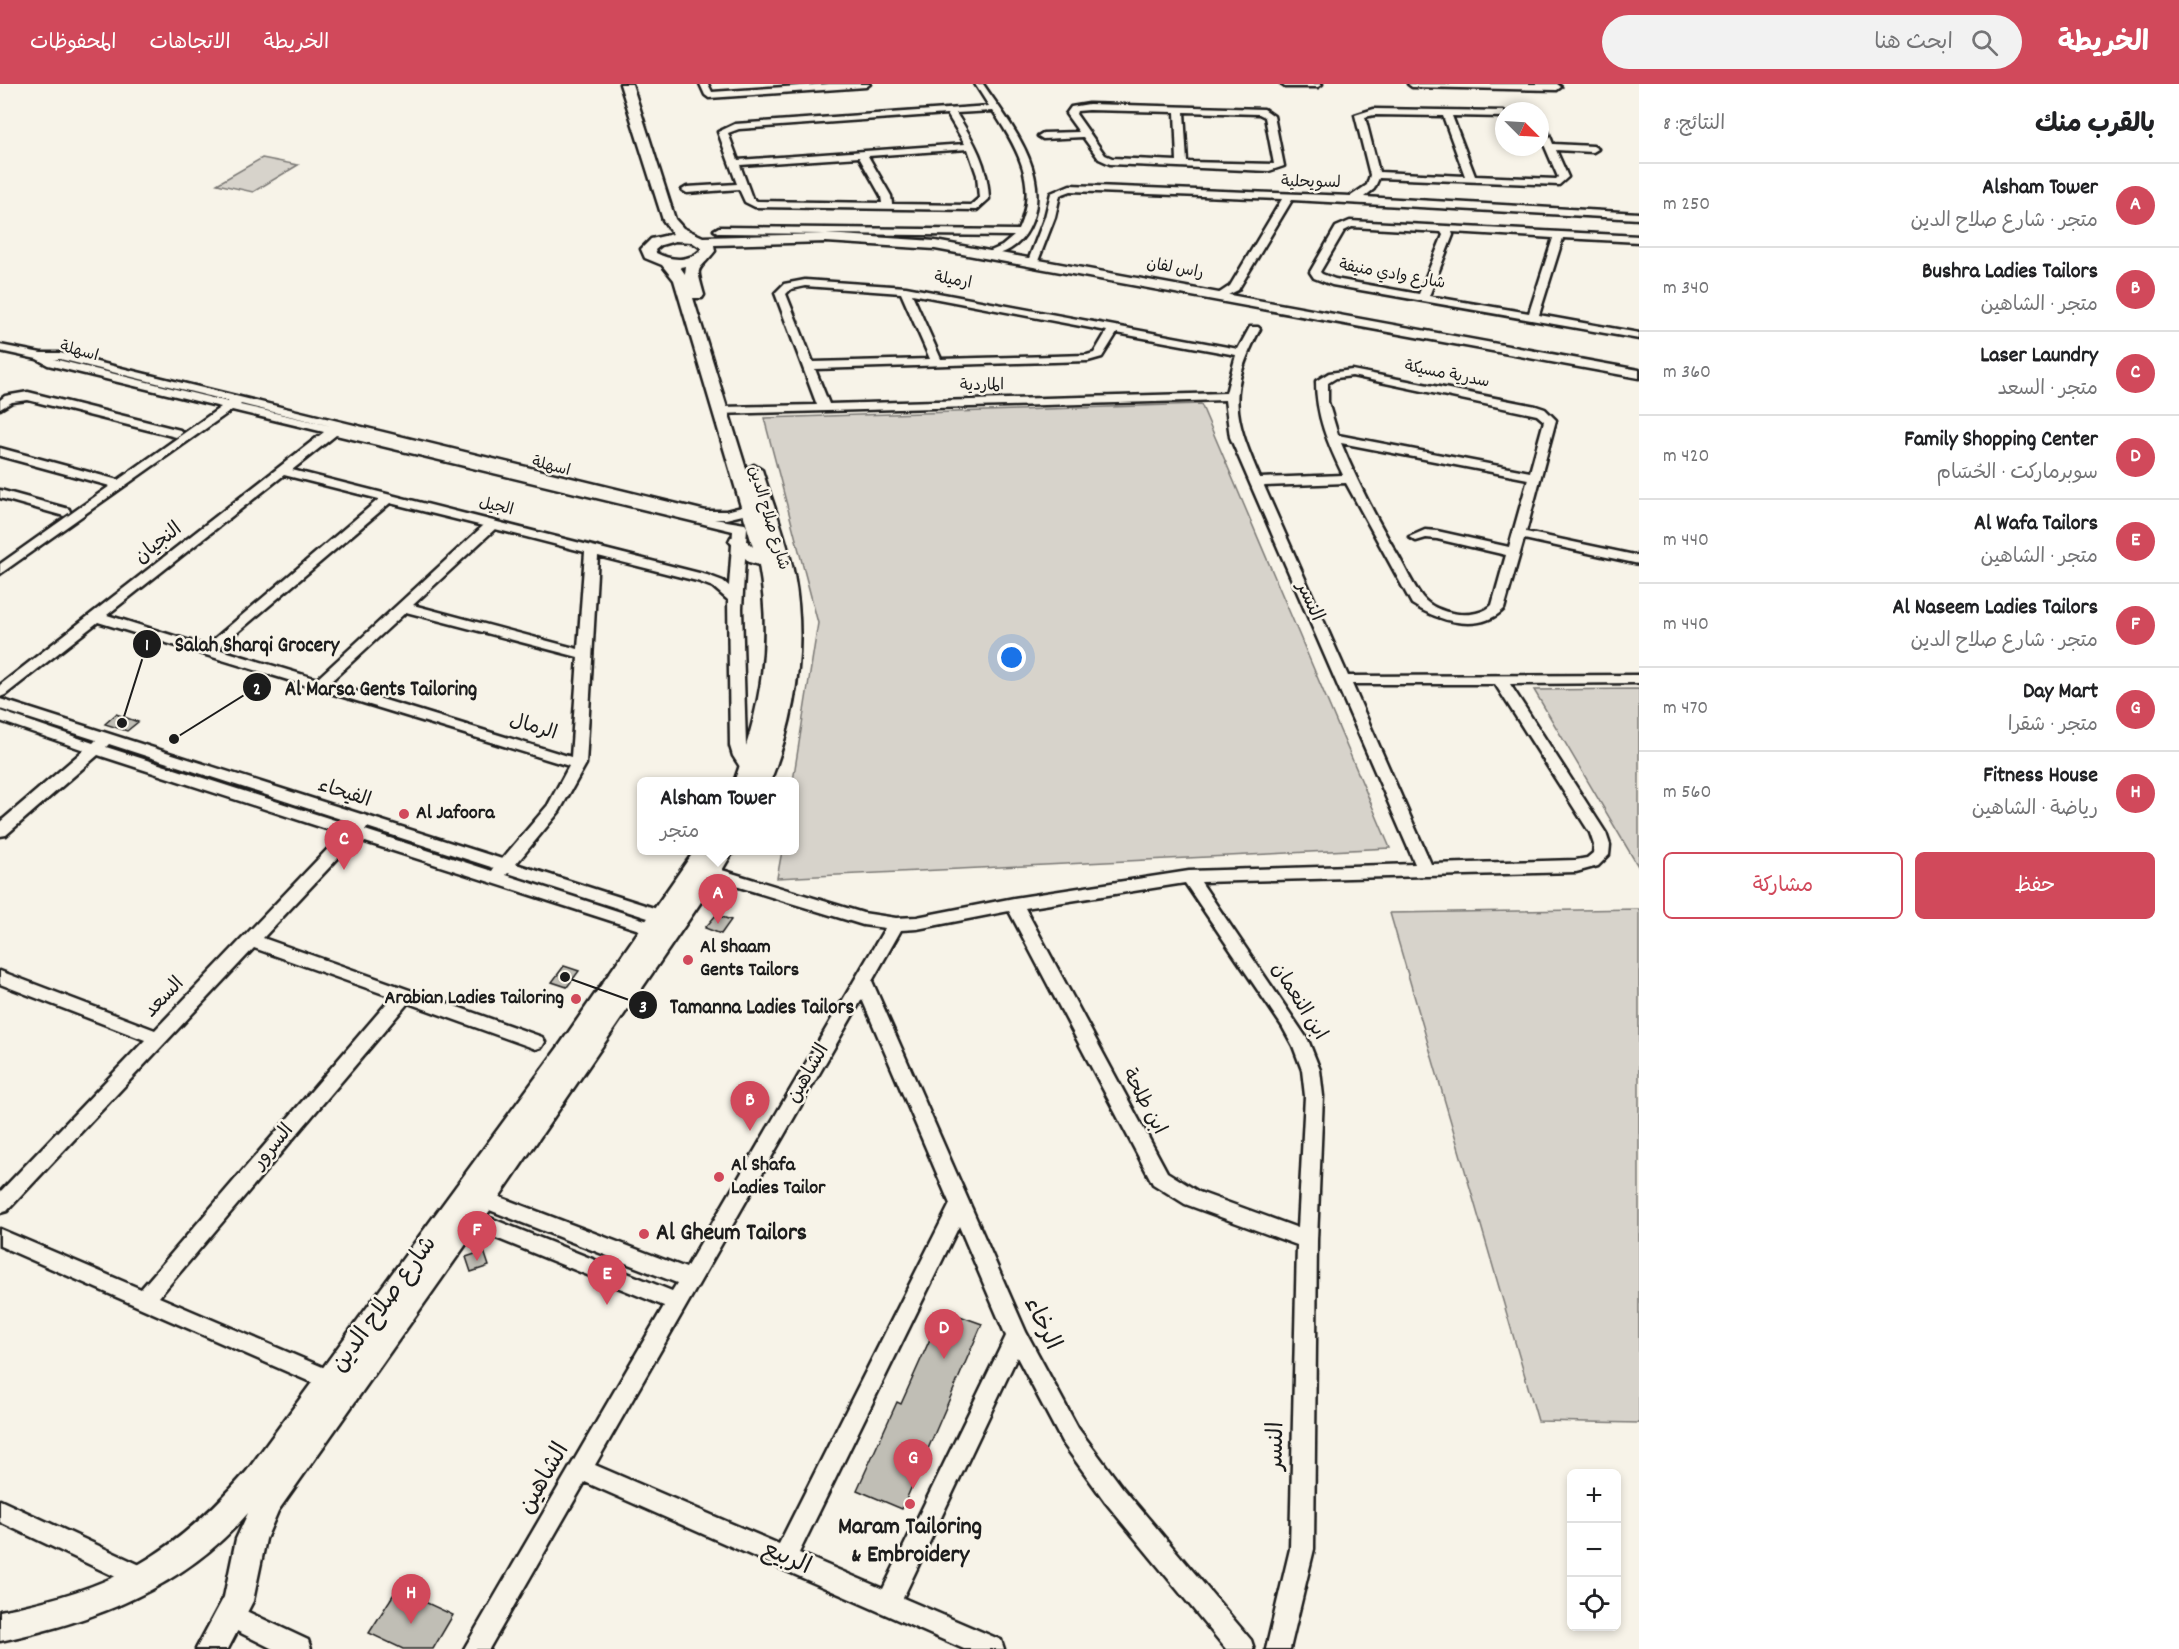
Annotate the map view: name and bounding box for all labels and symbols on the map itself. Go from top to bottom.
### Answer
north arrow [1495,102,1549,156]
street label: لسويحلية [1281,171,1341,195]
street label: راس لفان [1145,253,1205,285]
street label: شارع وادي منيفة [1337,254,1447,296]
street label: ارميلة [932,266,974,296]
street label: اسهلة [57,336,101,368]
street label: سدرية مسيكة [1403,356,1491,394]
street label: الماردية [960,374,1004,398]
street label: اسهلة [529,451,573,483]
street label: شارع صلاح الدين [741,463,795,573]
street label: الجيل [476,492,516,522]
street label: النجيان [129,516,189,572]
street label: النسر [1287,576,1330,626]
callout: Salah Sharqi Grocery [132,624,351,663]
text: Salah Sharqi Grocery [175,632,341,662]
text: 1 [145,634,149,659]
your location [997,643,1026,672]
callout: Al Marsa Gents Tailoring [242,668,489,707]
text: Al Marsa Gents Tailoring [285,676,477,706]
text: 2 [253,678,261,703]
street label: الرمال [506,708,560,748]
street label: الفيحاء [314,772,374,816]
place label: Al Jafoora [416,800,495,828]
marker: Al Jafoora [397,807,411,821]
pin: C [324,820,364,870]
pin: A [698,874,738,924]
place label: Al Shaam Gents Tailors [700,934,799,985]
marker: Al Shaam Gents Tailors [681,953,695,967]
street label: ابن النعمان [1263,958,1333,1046]
street label: السعد [138,971,192,1025]
place label: Arabian Ladies Tailoring [385,985,564,1013]
callout: Tamanna Ladies Tailors [628,986,866,1025]
marker: Arabian Ladies Tailoring [569,992,583,1006]
text: Tamanna Ladies Tailors [670,994,854,1024]
text: 3 [639,996,647,1021]
street label: الشاهين [781,1039,837,1109]
street label: ابن طلحة [1114,1064,1172,1140]
pin: B [730,1082,770,1131]
street label: السرور [245,1118,301,1177]
place label: Al Shafa Ladies Tailor [731,1152,826,1203]
marker: Al Shafa Ladies Tailor [712,1170,726,1184]
pin: F [458,1212,496,1261]
place label: Al Gheum Tailors [656,1217,807,1251]
marker: Al Gheum Tailors [637,1227,651,1241]
street label: شارع صلاح الدين [324,1230,446,1380]
pin: E [588,1256,626,1305]
street label: الرخاء [1014,1292,1068,1356]
pin: D [924,1310,964,1359]
street label: النسر [1260,1421,1294,1473]
street label: الشاهين [511,1437,579,1521]
pin: G [894,1440,932,1489]
marker: Maram Tailoring & Embroidery [903,1497,917,1511]
place label: Maram Tailoring & Embroidery [838,1511,982,1573]
street label: الربيع [756,1533,816,1585]
pin: H [392,1574,430,1624]

